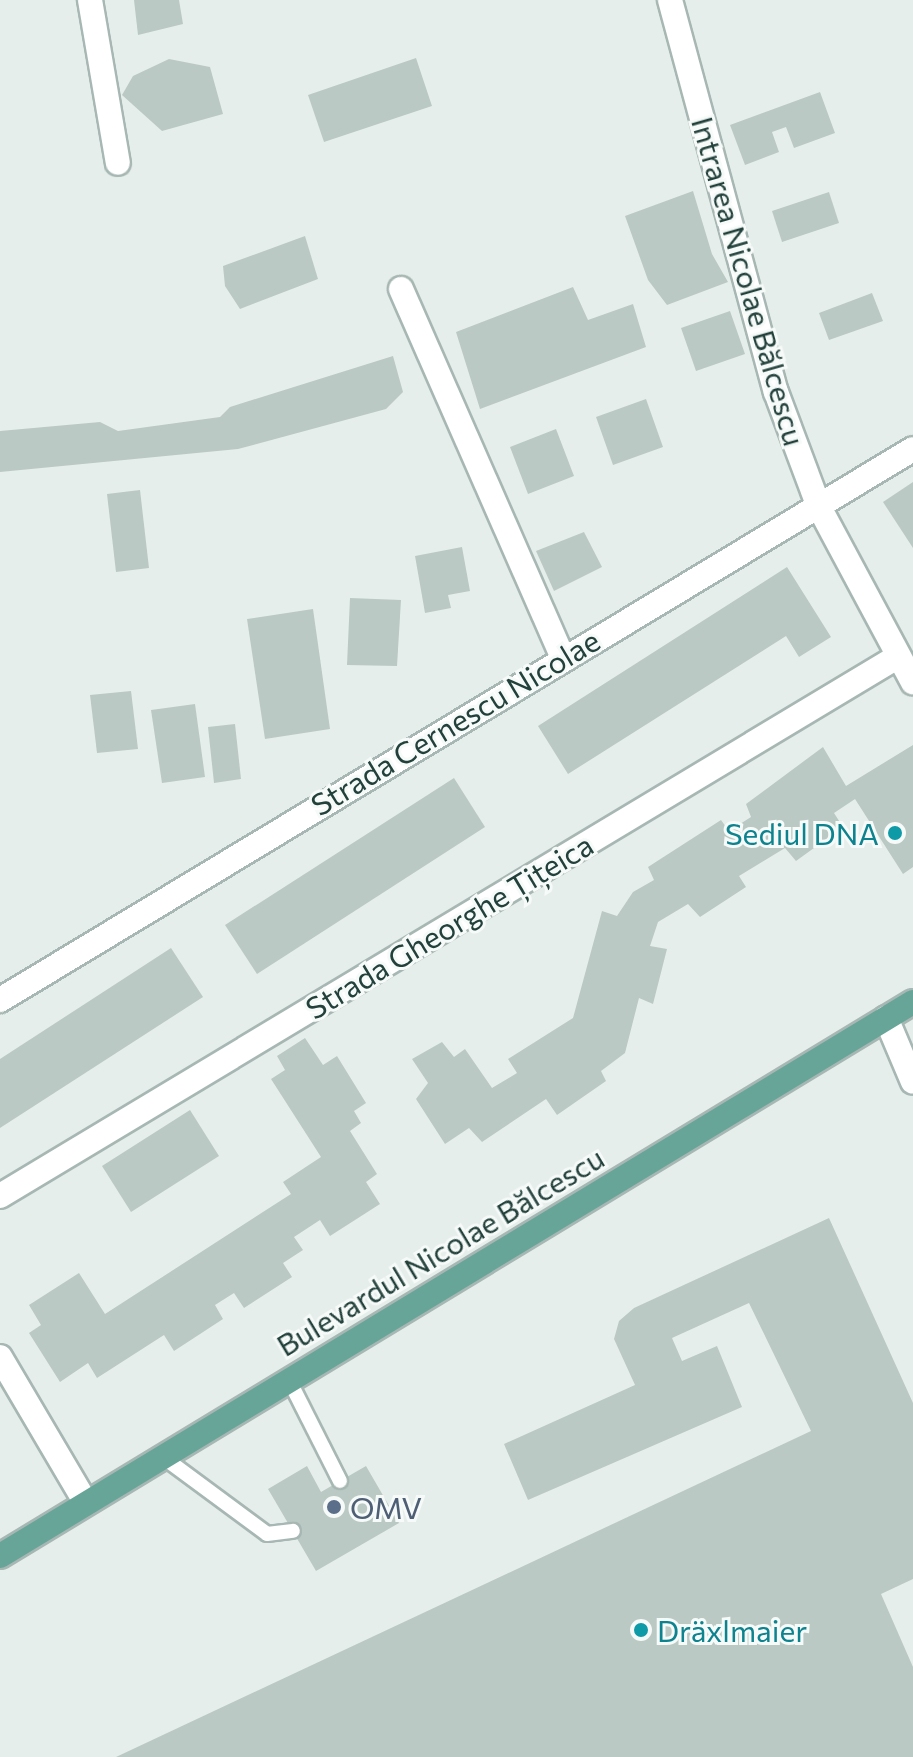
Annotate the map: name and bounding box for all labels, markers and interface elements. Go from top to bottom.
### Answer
street label: Intrarea Nicolae Bălcescu [685,112,813,450]
street label: Strada Cernescu Nicolae [304,622,606,822]
place label: Sediul DNA [725,815,879,851]
marker: Sediul DNA [886,824,904,842]
street label: Strada Gheorghe Țițeica [299,826,599,1026]
street label: Bulevardul Nicolae Bălcescu [270,1139,610,1363]
place label: OMV [350,1489,422,1525]
marker: OMV [325,1498,343,1516]
place label: Dräxlmaier [657,1612,807,1648]
marker: Dräxlmaier [632,1621,650,1639]

